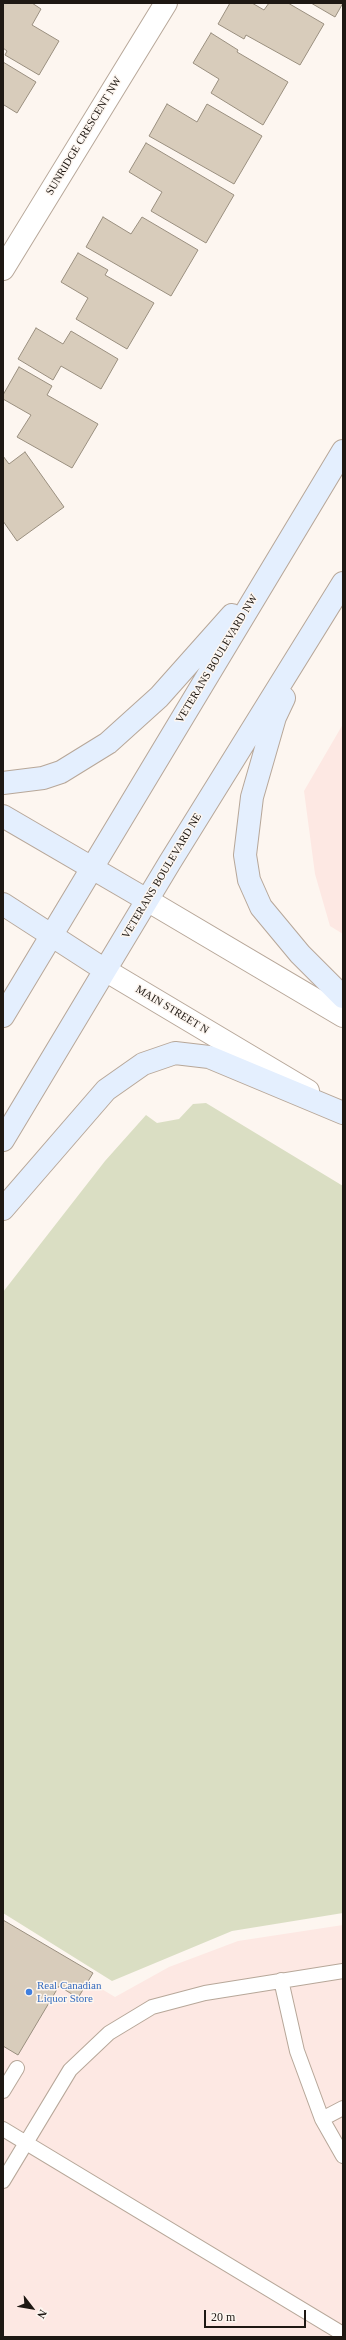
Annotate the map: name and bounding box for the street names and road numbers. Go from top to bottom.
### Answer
street label: SUNRIDGE CRESCENT NW [43,74,125,198]
street label: VETERANS BOULEVARD NW [173,592,261,726]
street label: VETERANS BOULEVARD NE [119,811,205,941]
street label: MAIN STREET N [133,983,211,1037]

